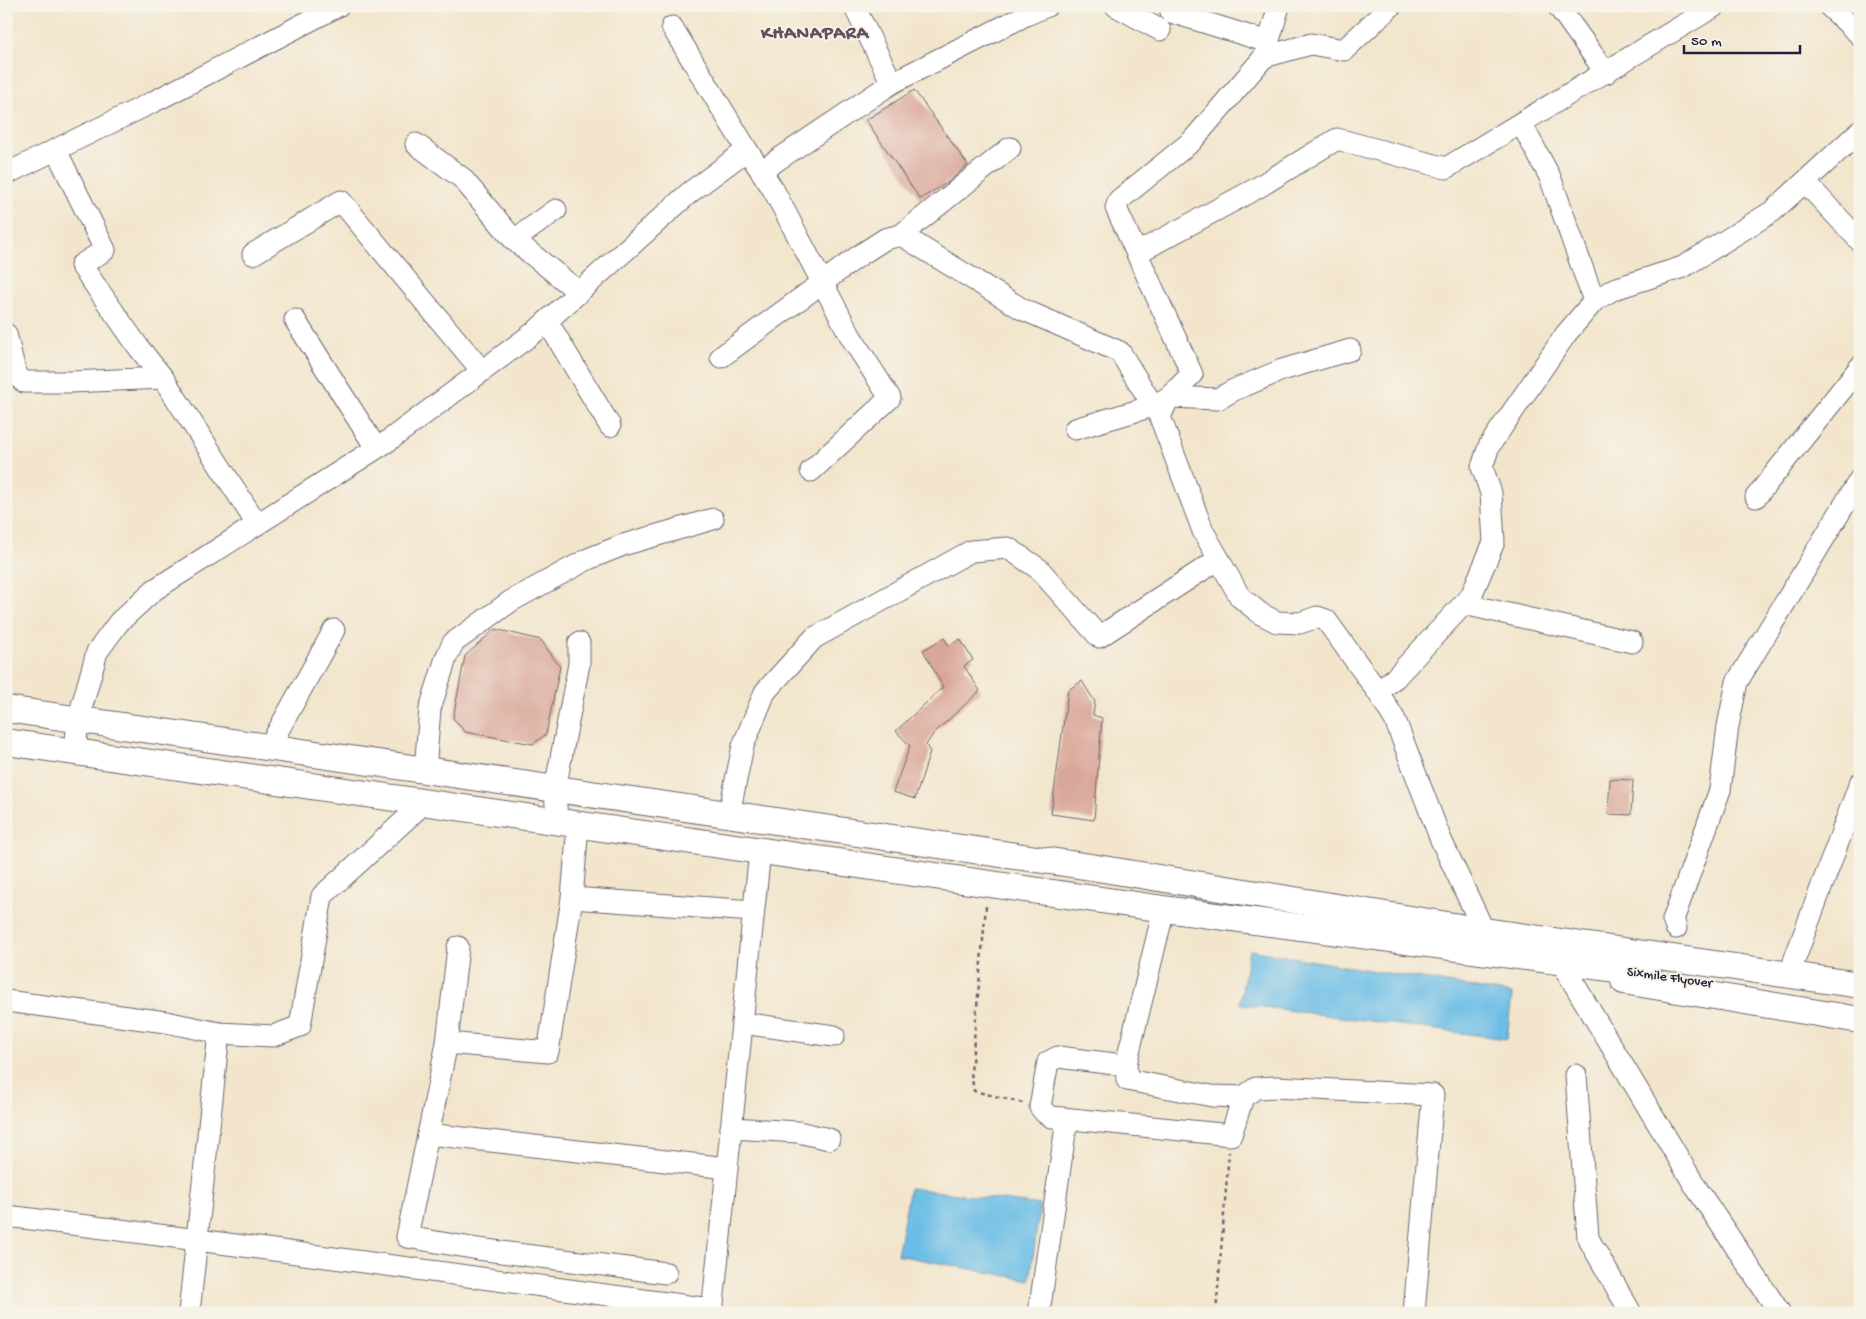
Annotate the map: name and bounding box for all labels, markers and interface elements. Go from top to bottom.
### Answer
scale bar [1684,22,1800,54]
district label: KHANAPARA [760,23,870,46]
text: 50 m [1691,33,1722,51]
street label: Sixmile Flyover [1626,964,1715,993]

